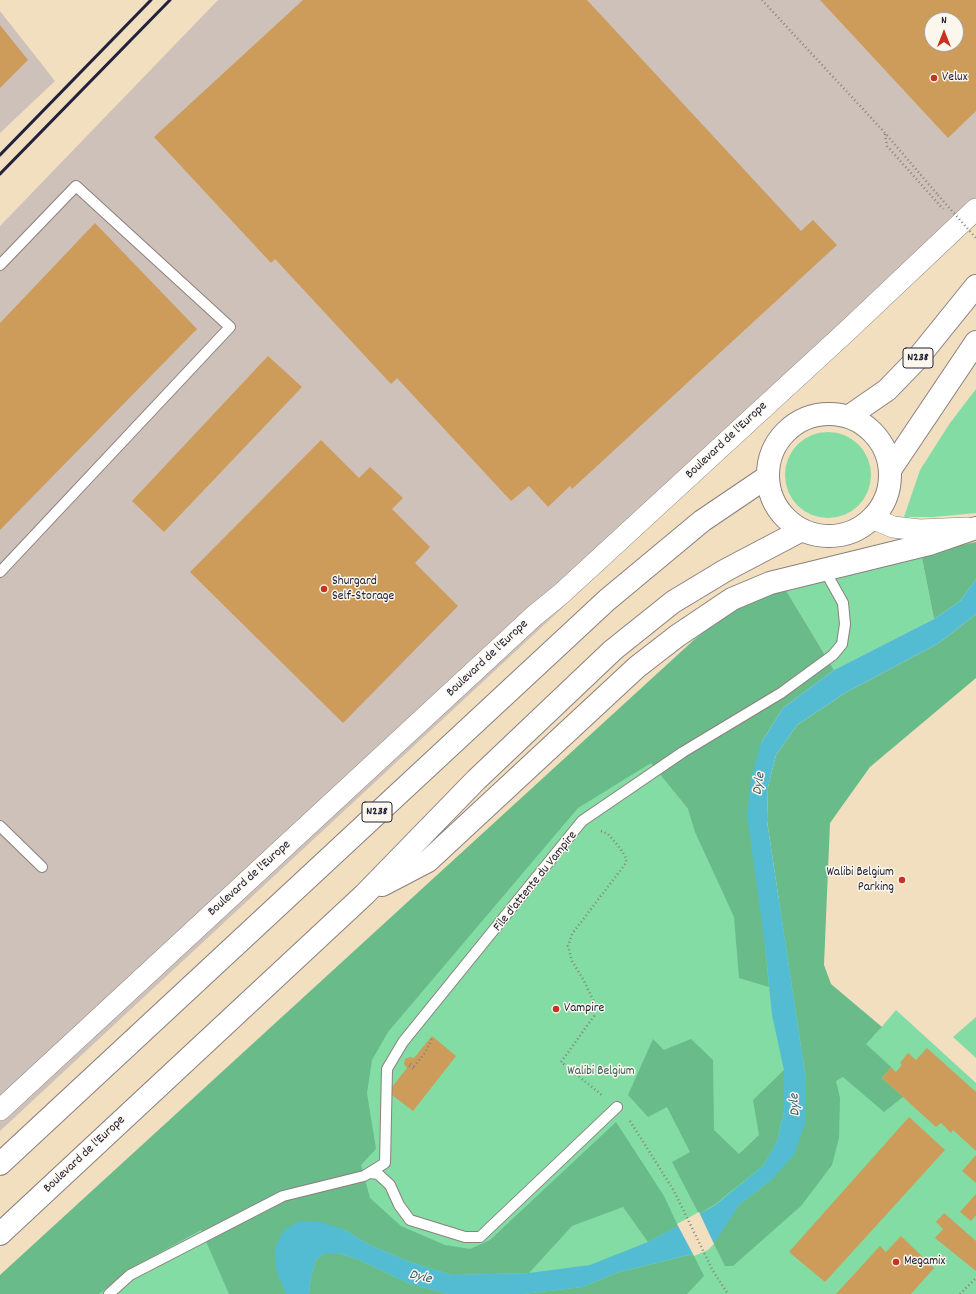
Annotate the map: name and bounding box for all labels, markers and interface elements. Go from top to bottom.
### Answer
north arrow [924,12,964,52]
text: N [941,13,947,29]
place label: Velux [942,70,967,86]
marker: Velux [929,73,939,83]
road number: N238 [903,348,933,368]
street label: Boulevard de l'Europe [683,399,771,483]
place label: Shurgard Self-Storage [332,574,394,605]
marker: Shurgard Self-Storage [319,584,329,594]
street label: Boulevard de l'Europe [444,617,532,701]
water label: Dyle [750,772,770,796]
road number: N238 [362,802,392,822]
street label: File d'attente du Vampire [491,829,581,935]
street label: Boulevard de l'Europe [205,838,295,920]
place label: Walibi Belgium Parking [826,865,894,896]
marker: Walibi Belgium Parking [897,875,907,885]
place label: Vampire [564,1001,604,1017]
marker: Vampire [551,1004,561,1014]
park label: Walibi Belgium [567,1064,635,1080]
water label: Dyle [787,1093,805,1117]
street label: Boulevard de l'Europe [41,1113,129,1197]
place label: Megamix [904,1254,945,1270]
marker: Megamix [891,1257,901,1267]
water label: Dyle [407,1267,433,1289]

